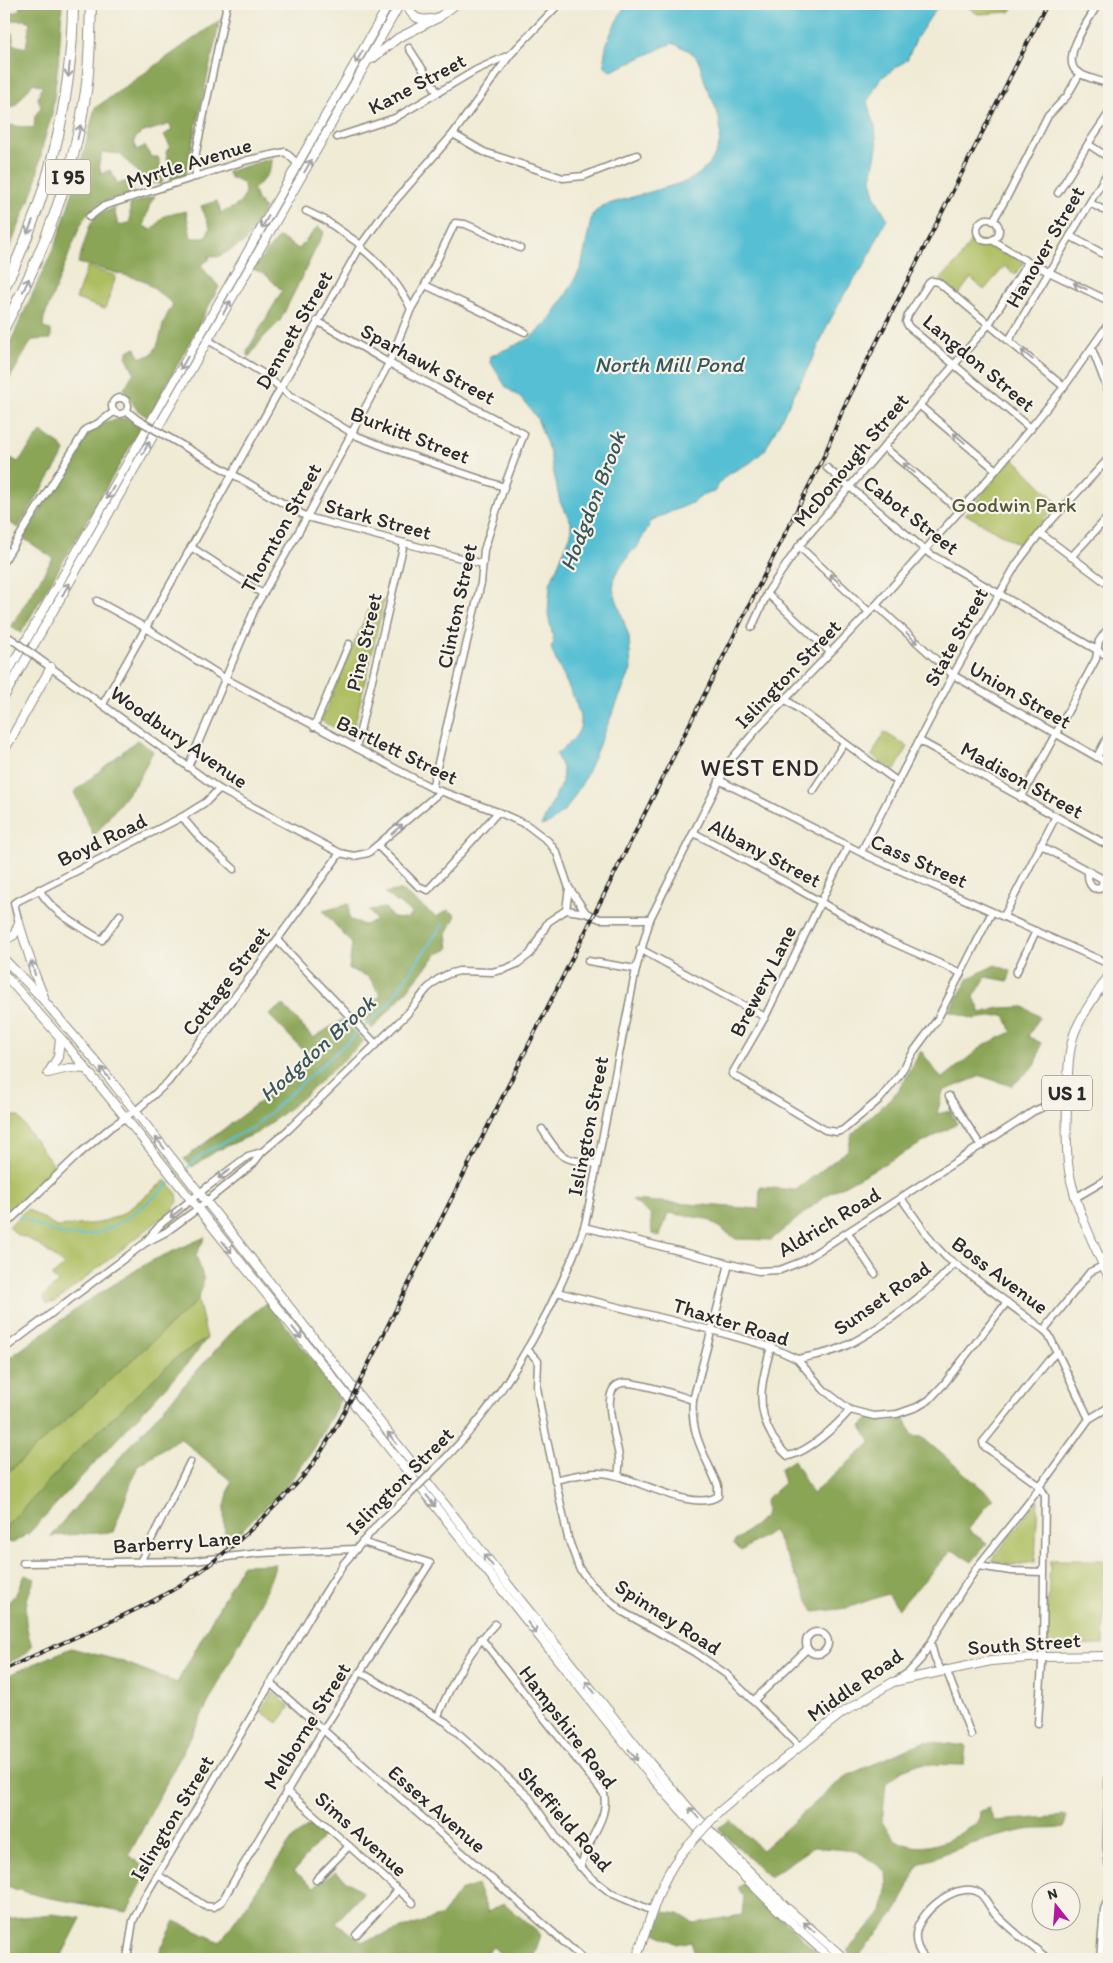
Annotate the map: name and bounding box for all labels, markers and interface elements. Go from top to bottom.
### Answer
street label: Kane Street [364,47,470,120]
one-way arrow [354,50,364,65]
one-way arrow [64,61,74,77]
one-way arrow [74,124,84,140]
street label: Myrtle Avenue [123,132,254,193]
one-way arrow [303,159,313,173]
road number: I 95 [46,160,90,194]
street label: Hanover Street [1000,181,1090,312]
one-way arrow [260,214,270,228]
one-way arrow [25,219,35,234]
street label: Dennett Street [250,266,338,393]
one-way arrow [21,278,31,293]
one-way arrow [1073,281,1088,290]
one-way arrow [223,300,232,315]
street label: Langdon Street [918,308,1041,417]
street label: Sparhawk Street [357,318,500,410]
one-way arrow [1021,350,1034,361]
water label: North Mill Pond [594,351,745,378]
one-way arrow [179,355,189,369]
street label: McDonough Street [787,388,914,532]
street label: Burkitt Street [347,400,473,469]
water label: Hodgdon Brook [554,426,632,574]
one-way arrow [952,433,965,444]
one-way arrow [142,441,152,456]
street label: Thornton Street [235,459,327,597]
one-way arrow [903,462,916,474]
street label: Cabot Street [858,469,964,560]
one-way arrow [105,485,115,500]
street label: Stark Street [322,492,434,545]
park label: Goodwin Park [951,492,1077,517]
street label: Clinton Street [431,541,482,671]
one-way arrow [828,573,841,585]
one-way arrow [61,583,71,597]
street label: State Street [918,583,993,691]
street label: Pine Street [340,590,387,693]
street label: Islington Street [729,614,846,733]
one-way arrow [906,632,919,644]
street label: Union Street [965,655,1076,734]
street label: Woodbury Avenue [106,680,253,793]
street label: Bartlett Street [332,709,462,790]
street label: Madison Street [956,736,1088,824]
district label: WEST END [700,753,820,782]
street label: Boyd Road [53,807,151,872]
street label: Albany Street [705,813,826,893]
one-way arrow [390,824,403,835]
street label: Cass Street [867,828,972,893]
street label: Cottage Street [176,921,275,1041]
street label: Brewery Lane [724,921,801,1041]
one-way arrow [27,960,37,976]
water label: Hodgdon Brook [254,988,382,1107]
street label: Islington Street [562,1054,613,1198]
one-way arrow [99,1066,110,1079]
road number: US 1 [1042,1076,1092,1110]
one-way arrow [155,1137,166,1150]
one-way arrow [218,1169,231,1180]
street label: Aldrich Road [773,1181,885,1262]
one-way arrow [170,1207,183,1218]
street label: Boss Avenue [947,1230,1054,1319]
one-way arrow [222,1240,233,1253]
street label: Sunset Road [828,1255,936,1340]
street label: Thaxter Road [670,1292,792,1351]
one-way arrow [291,1326,302,1339]
street label: Islington Street [341,1422,459,1540]
one-way arrow [386,1432,397,1445]
one-way arrow [425,1494,436,1507]
street label: Barberry Lane [112,1525,242,1558]
one-way arrow [483,1554,494,1567]
street label: Spinney Road [611,1573,726,1660]
one-way arrow [526,1621,537,1634]
street label: South Street [967,1627,1081,1660]
street label: Middle Road [802,1642,908,1727]
street label: Melborne Street [258,1658,356,1794]
street label: Hampshire Road [514,1660,623,1794]
one-way arrow [585,1681,596,1694]
one-way arrow [628,1748,639,1761]
street label: Islington Street [124,1750,219,1885]
street label: Essex Avenue [383,1759,491,1858]
street label: Sheffield Road [513,1761,618,1877]
street label: Sims Avenue [310,1786,413,1882]
one-way arrow [688,1806,699,1819]
north arrow [1030,1880,1080,1930]
text: N [1045,1885,1059,1904]
one-way arrow [802,1921,815,1933]

